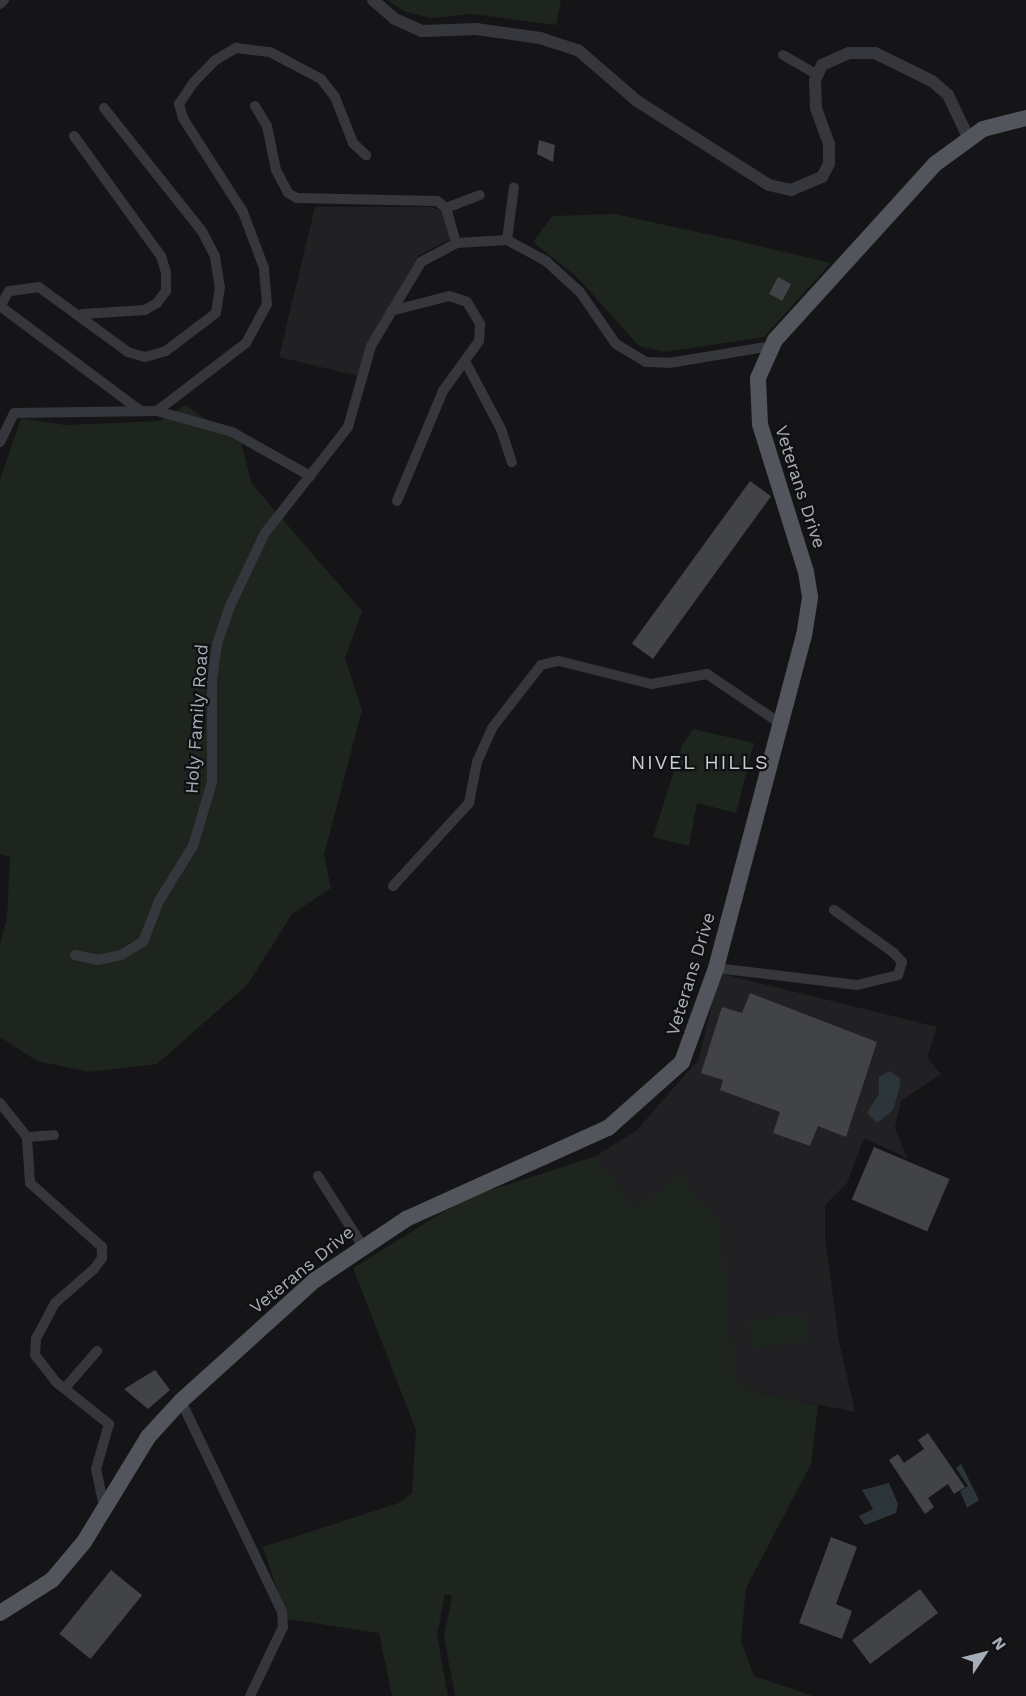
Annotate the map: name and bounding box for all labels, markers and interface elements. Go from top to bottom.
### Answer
street label: Veterans Drive [770,423,830,551]
street label: Holy Family Road [181,643,213,795]
district label: NIVEL HILLS [631,750,769,774]
street label: Veterans Drive [662,910,720,1038]
street label: Veterans Drive [246,1221,358,1319]
north arrow [954,1624,1014,1684]
text: N [988,1633,1010,1654]

